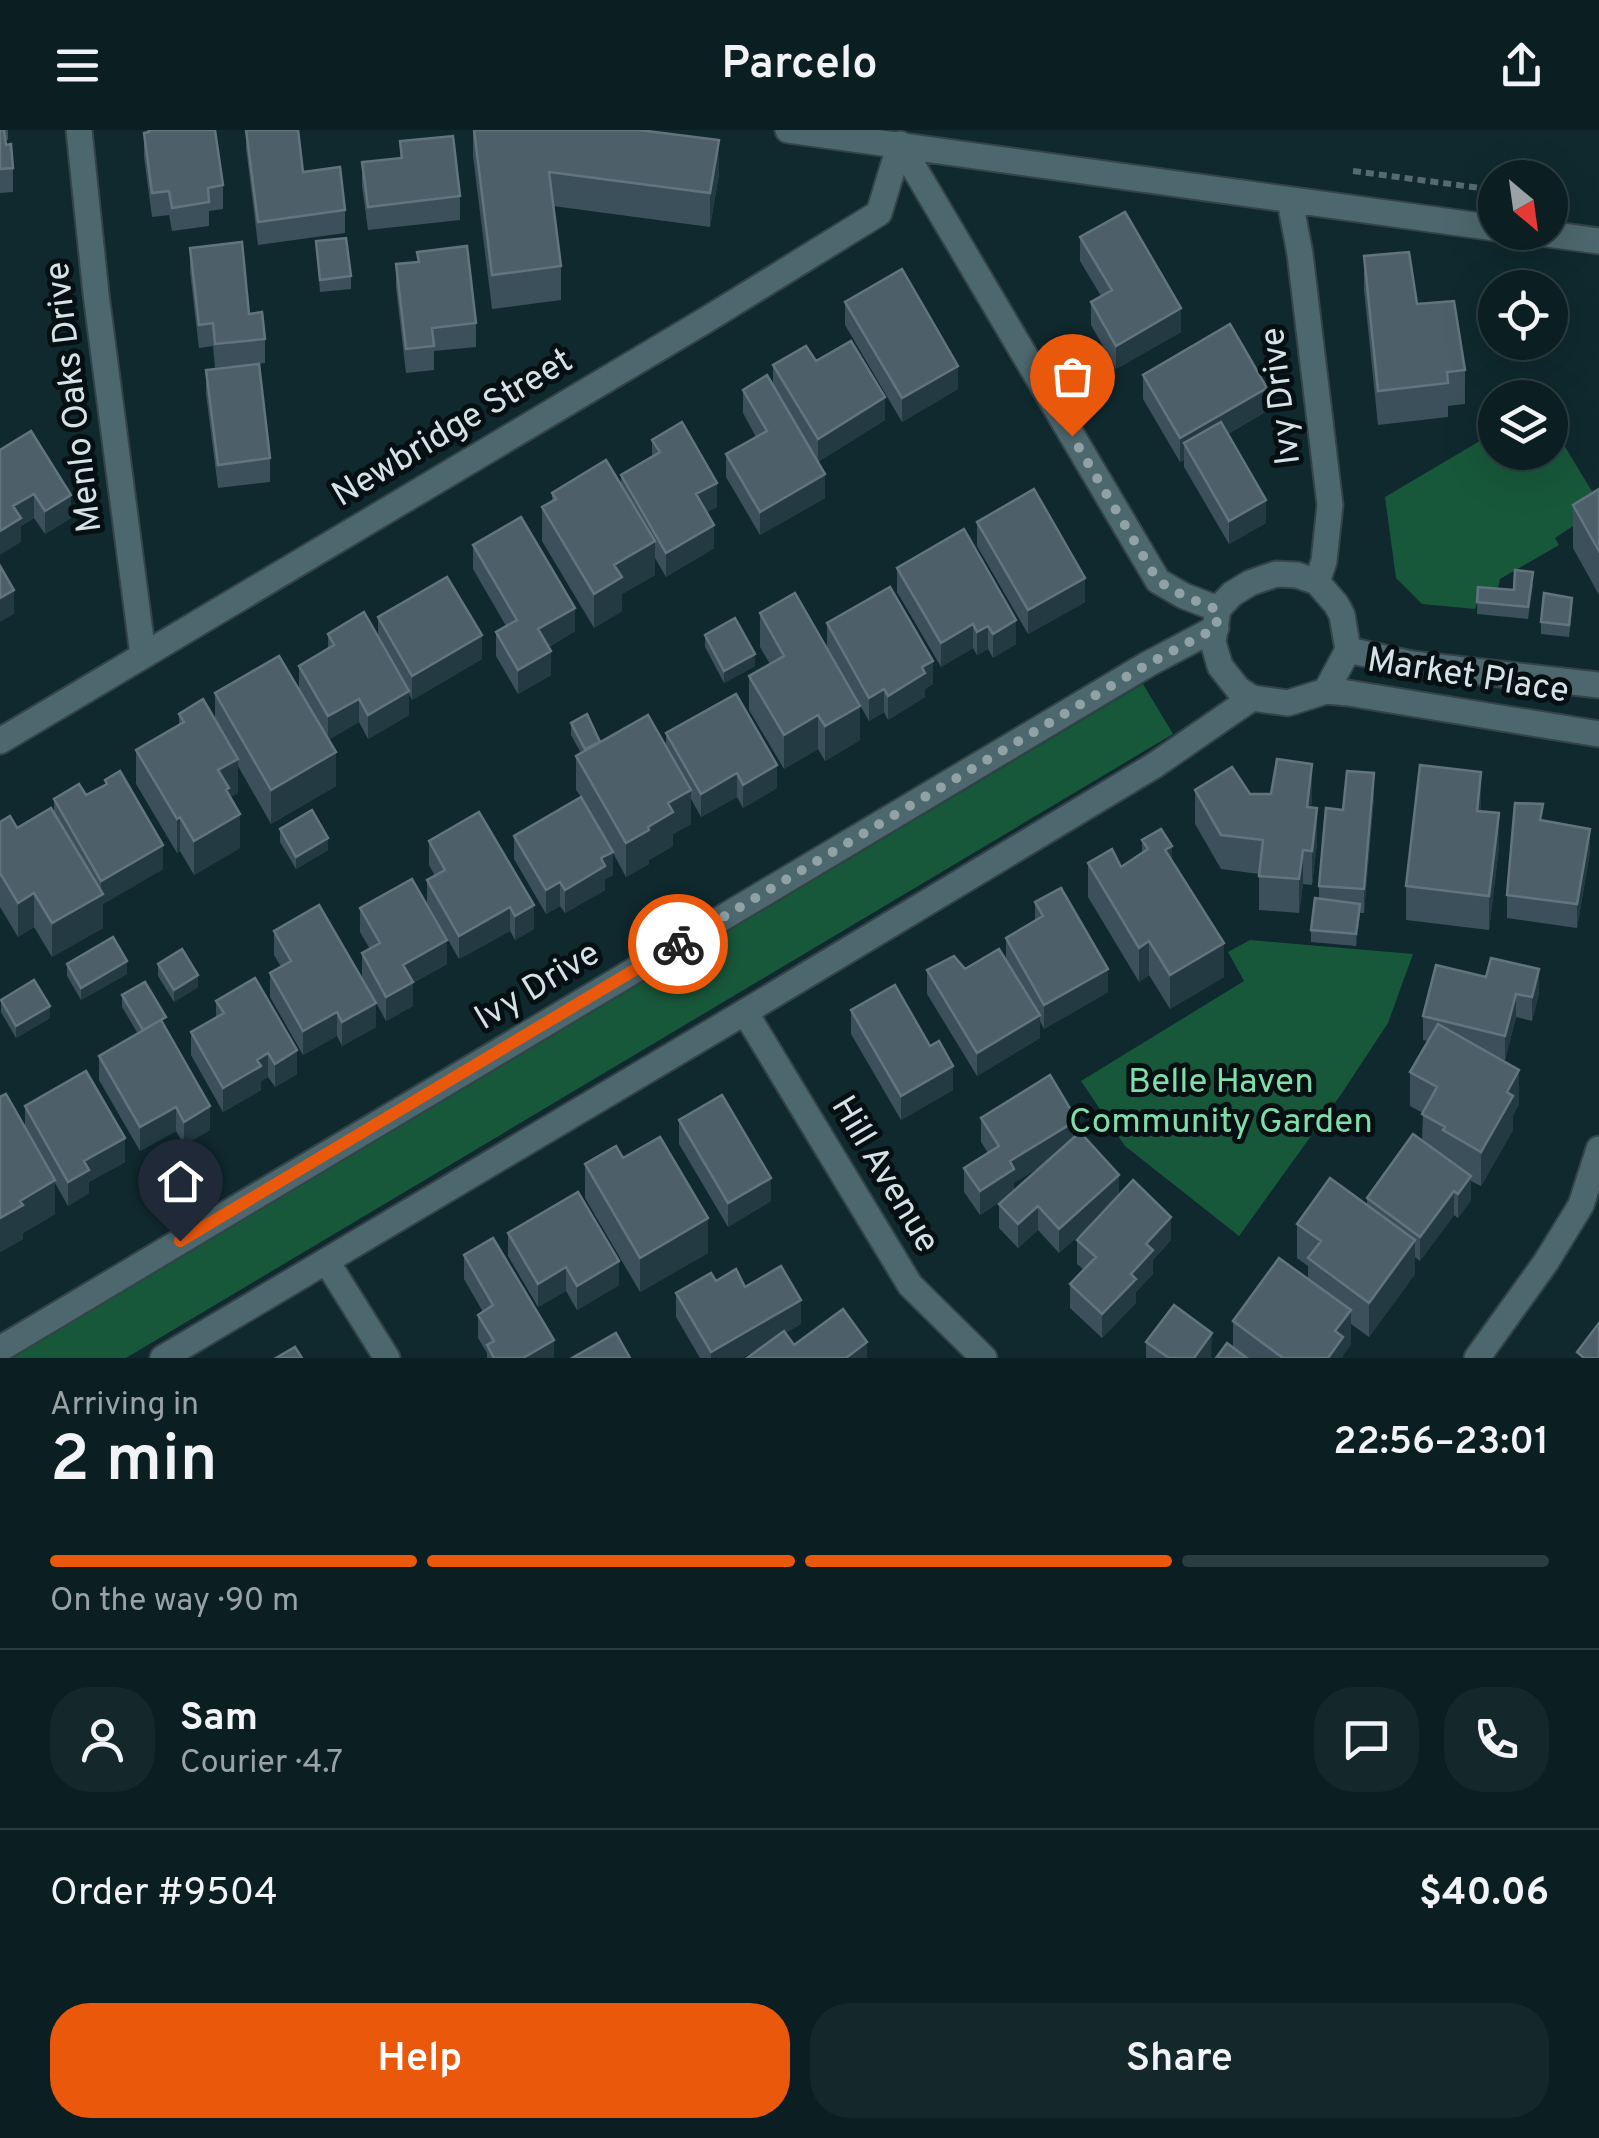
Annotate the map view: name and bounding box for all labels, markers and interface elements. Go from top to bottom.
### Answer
text: Parcelo [721,37,878,94]
icon: menu [50,38,105,93]
icon: share [1494,38,1549,93]
north arrow [1478,160,1568,250]
map controls [1478,160,1568,470]
street label: Menlo Oaks Drive [37,259,113,535]
button: locate [1478,270,1568,360]
street label: Ivy Drive [1252,325,1312,467]
pin [1030,334,1115,437]
street label: Newbridge Street [325,340,581,518]
icon: bag [1045,349,1100,404]
button: layers [1478,380,1568,470]
street label: Market Place [1364,639,1572,715]
courier [628,894,728,994]
icon: bike [651,917,706,972]
street label: Ivy Drive [467,932,609,1042]
park label: Belle Haven Community Garden [1069,1061,1373,1145]
street label: Hill Avenue [820,1088,948,1262]
pin [138,1139,223,1242]
icon: home [153,1154,208,1209]
text: Arriving in [50,1386,199,1426]
text: 22:56–23:01 [1333,1419,1549,1468]
text: 2 min [50,1422,218,1504]
text: On the way · 90 m [50,1582,299,1622]
button: person [50,1687,155,1792]
button: chat [1314,1687,1419,1792]
button: phone [1444,1687,1549,1792]
text: Sam [180,1695,258,1744]
text: Courier · 4.7 [180,1744,343,1784]
text: Order #9504 [50,1870,278,1919]
text: $40.06 [1419,1870,1549,1919]
button: Help [50,2003,790,2118]
button: Share [810,2003,1549,2118]

